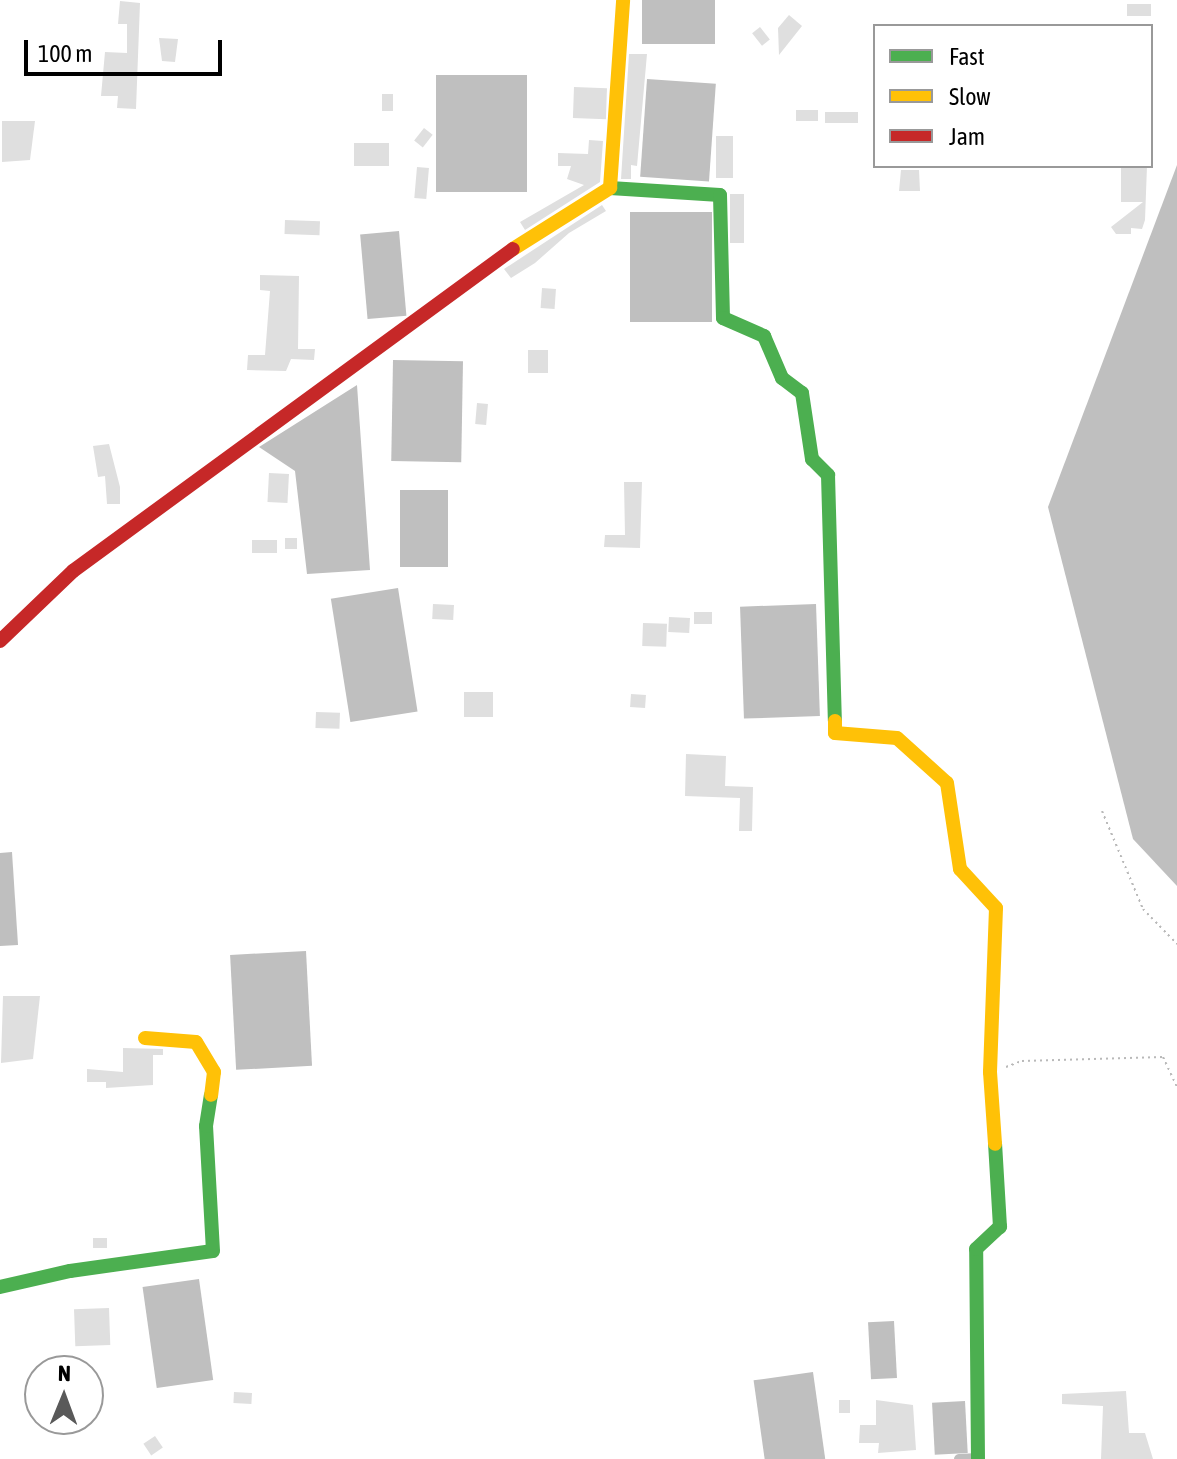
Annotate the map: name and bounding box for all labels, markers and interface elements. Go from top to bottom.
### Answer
scale bar [28,24,226,74]
legend [873,24,1153,168]
text: 100 m [38,40,92,67]
text: Fast [949,43,985,70]
text: Slow [949,83,991,110]
text: Jam [949,123,985,150]
north arrow [24,1355,104,1435]
text: N [58,1360,71,1386]

